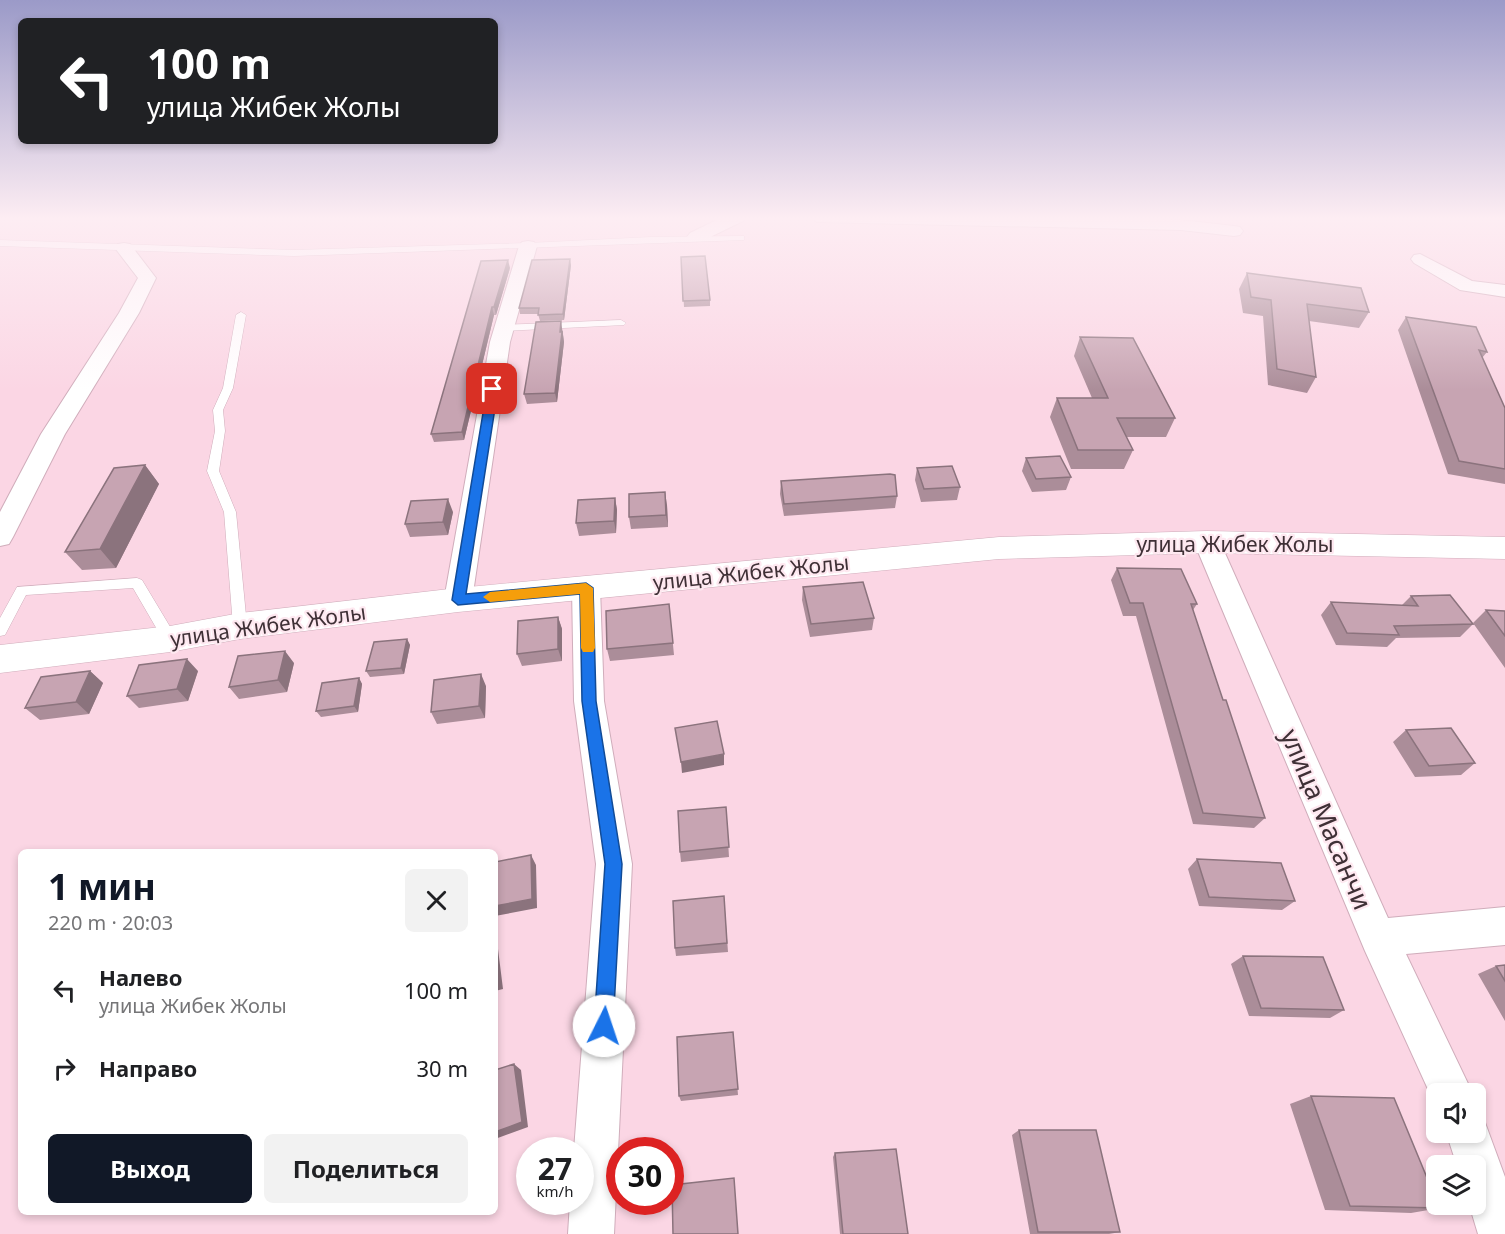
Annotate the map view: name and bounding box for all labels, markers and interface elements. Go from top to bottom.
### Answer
text: 100 m [147,34,271,91]
icon: left [48,42,126,120]
text: улица Жибек Жолы [147,88,400,125]
pin [466,363,517,414]
icon: arrive [475,372,508,405]
street label: улица Жибек Жолы [1136,530,1334,558]
street label: улица Жибек Жолы [652,548,850,596]
street label: улица Жибек Жолы [168,597,368,653]
street label: улица Масанчи [1273,723,1381,915]
text: 1 мин [48,862,156,911]
button: close [405,869,468,932]
text: 220 m · 20:03 [48,909,173,936]
text: Налево [99,962,182,992]
icon: left [48,974,81,1007]
text: 100 m [404,975,468,1005]
text: улица Жибек Жолы [99,992,287,1019]
position arrow [572,994,636,1058]
icon: right [48,1052,81,1085]
text: Направо [99,1053,197,1083]
text: 30 m [417,1053,468,1083]
map controls [1426,1083,1486,1215]
button: sound [1426,1083,1486,1143]
button: Выход [48,1134,252,1203]
button: Поделиться [264,1134,468,1203]
speed limit sign: 30 [606,1137,684,1215]
text: 27 [538,1148,572,1189]
button: layers [1426,1155,1486,1215]
text: km/h [537,1181,573,1201]

